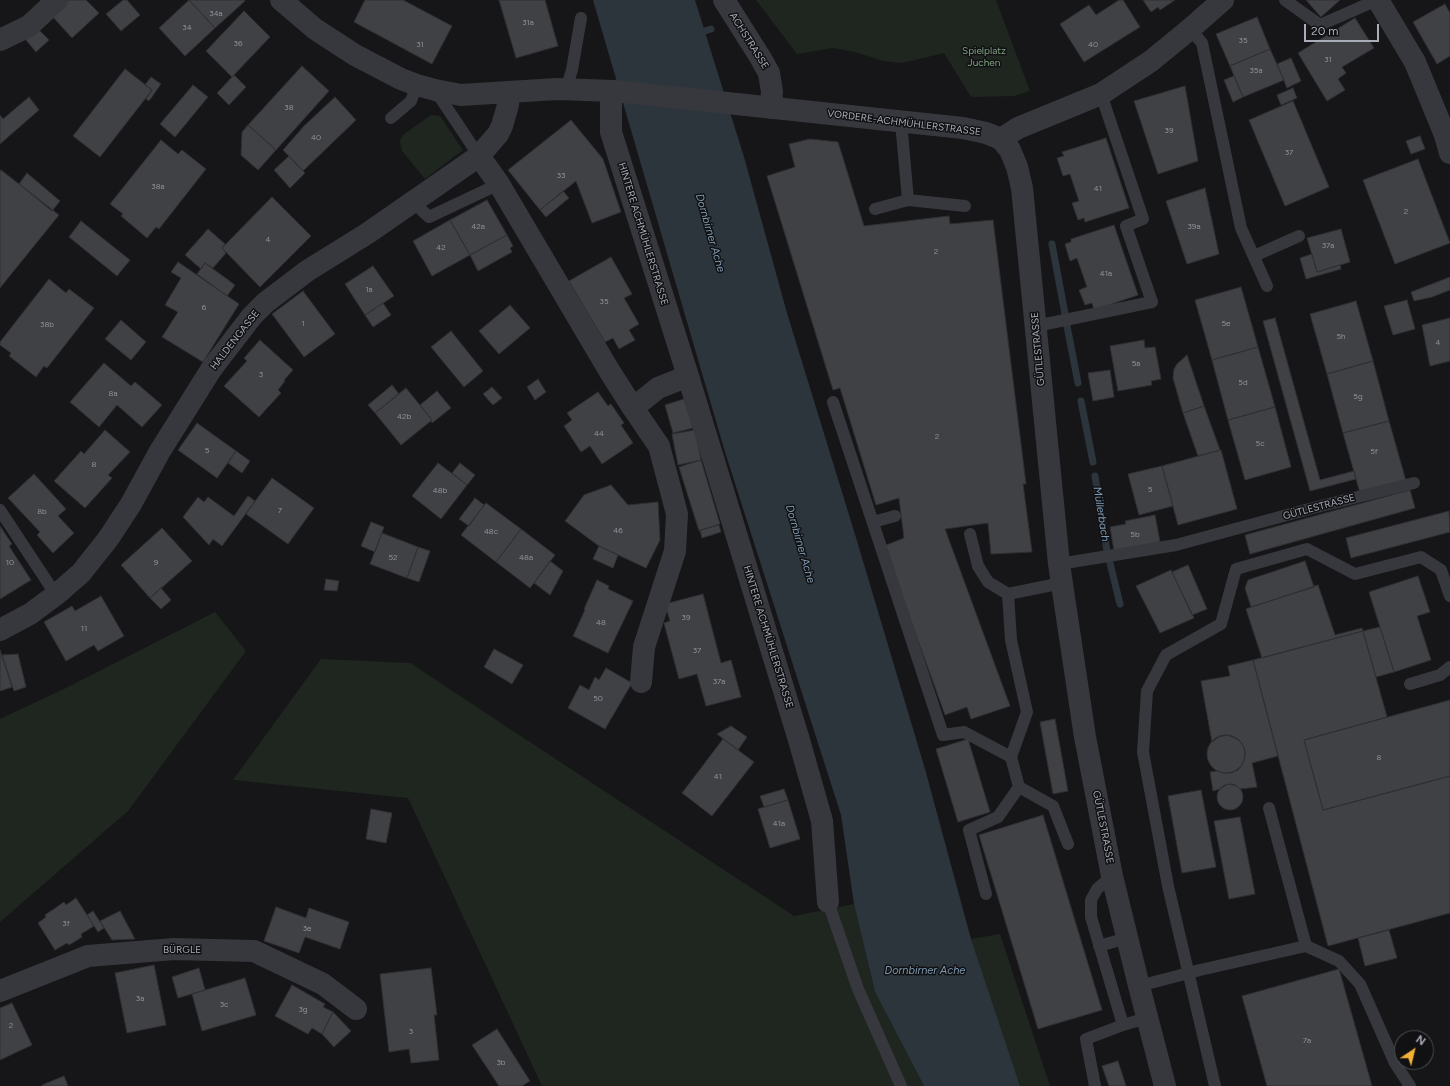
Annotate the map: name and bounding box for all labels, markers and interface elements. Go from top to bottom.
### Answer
house number: 34a [209,9,223,19]
street label: ACHSTRASSE [727,11,771,71]
scale bar [1306,16,1381,42]
house number: 31a [522,18,534,28]
house number: 34 [182,23,192,33]
text: 20 m [1311,24,1339,38]
house number: 35 [1239,36,1247,46]
house number: 36 [234,39,242,49]
house number: 31 [416,40,424,50]
house number: 40 [1088,40,1098,50]
park label: Spielplatz Juchen [962,45,1006,68]
house number: 31 [1324,55,1332,65]
house number: 35a [1249,66,1263,76]
house number: 38 [284,103,294,113]
street label: VORDERE-ACHMÜHLERSTRASSE [827,108,981,138]
house number: 39 [1165,126,1173,136]
house number: 40 [311,133,321,143]
house number: 37 [1285,148,1293,158]
street label: HINTERE ACHMÜHLERSTRASSE [616,161,670,307]
house number: 33 [557,171,565,181]
house number: 38a [151,182,165,192]
house number: 41 [1094,184,1102,194]
water label: Dornbirner Ache [693,192,727,274]
house number: 2 [1404,207,1408,217]
house number: 42a [471,222,485,232]
house number: 39a [1188,222,1200,232]
house number: 4 [266,235,270,245]
house number: 37a [1322,241,1334,251]
house number: 42 [436,243,446,253]
house number: 2 [934,247,938,257]
house number: 41a [1100,269,1112,279]
house number: 1a [365,285,373,295]
house number: 35 [600,297,608,307]
house number: 6 [202,303,206,313]
street label: HALDENGASSE [208,308,262,372]
street label: GÜTLESTRASSE [1029,312,1047,386]
house number: 1 [301,319,305,329]
house number: 5e [1222,319,1230,329]
house number: 38b [40,320,54,330]
house number: 5h [1336,332,1346,342]
house number: 4 [1436,338,1440,348]
house number: 5a [1132,359,1140,369]
house number: 3 [259,370,263,380]
house number: 5d [1238,378,1248,388]
house number: 8a [109,389,117,399]
house number: 5g [1353,392,1363,402]
house number: 42b [397,412,411,422]
house number: 44 [594,429,604,439]
house number: 2 [935,432,939,442]
house number: 5c [1256,439,1264,449]
house number: 5 [205,446,209,456]
house number: 5f [1370,447,1378,457]
house number: 8 [92,460,96,470]
house number: 5 [1148,485,1152,495]
house number: 48b [433,486,447,496]
water label: Müllerbach [1090,486,1112,542]
street label: GÜTLESTRASSE [1282,492,1356,522]
water label: Dornbirner Ache [783,503,817,585]
house number: 7 [278,506,282,516]
house number: 8b [37,507,47,517]
house number: 46 [613,526,623,536]
house number: 48c [484,527,498,537]
house number: 5b [1130,530,1140,540]
house number: 52 [388,553,398,563]
house number: 48a [519,553,533,563]
house number: 10 [6,558,14,568]
house number: 9 [154,558,158,568]
street label: HINTERE ACHMÜHLERSTRASSE [741,564,795,710]
house number: 39 [682,613,690,623]
house number: 48 [596,618,606,628]
house number: 11 [81,624,87,634]
house number: 37 [693,646,701,656]
house number: 37a [713,677,725,687]
house number: 50 [593,694,603,704]
house number: 8 [1377,753,1381,763]
house number: 41 [714,772,722,782]
street label: GÜTLESTRASSE [1090,789,1116,865]
house number: 41a [773,819,785,829]
house number: 3f [62,919,70,929]
house number: 3e [303,924,311,934]
street label: BÜRGLE [163,944,201,956]
water label: Dornbirner Ache [885,964,965,978]
house number: 3a [136,994,144,1004]
house number: 3c [220,1000,228,1010]
house number: 3g [298,1005,308,1015]
house number: 2 [9,1021,13,1031]
house number: 3 [409,1027,413,1037]
north arrow [1394,1030,1434,1070]
text: N [1413,1033,1428,1048]
house number: 7a [1303,1036,1311,1046]
house number: 3b [496,1058,506,1068]

